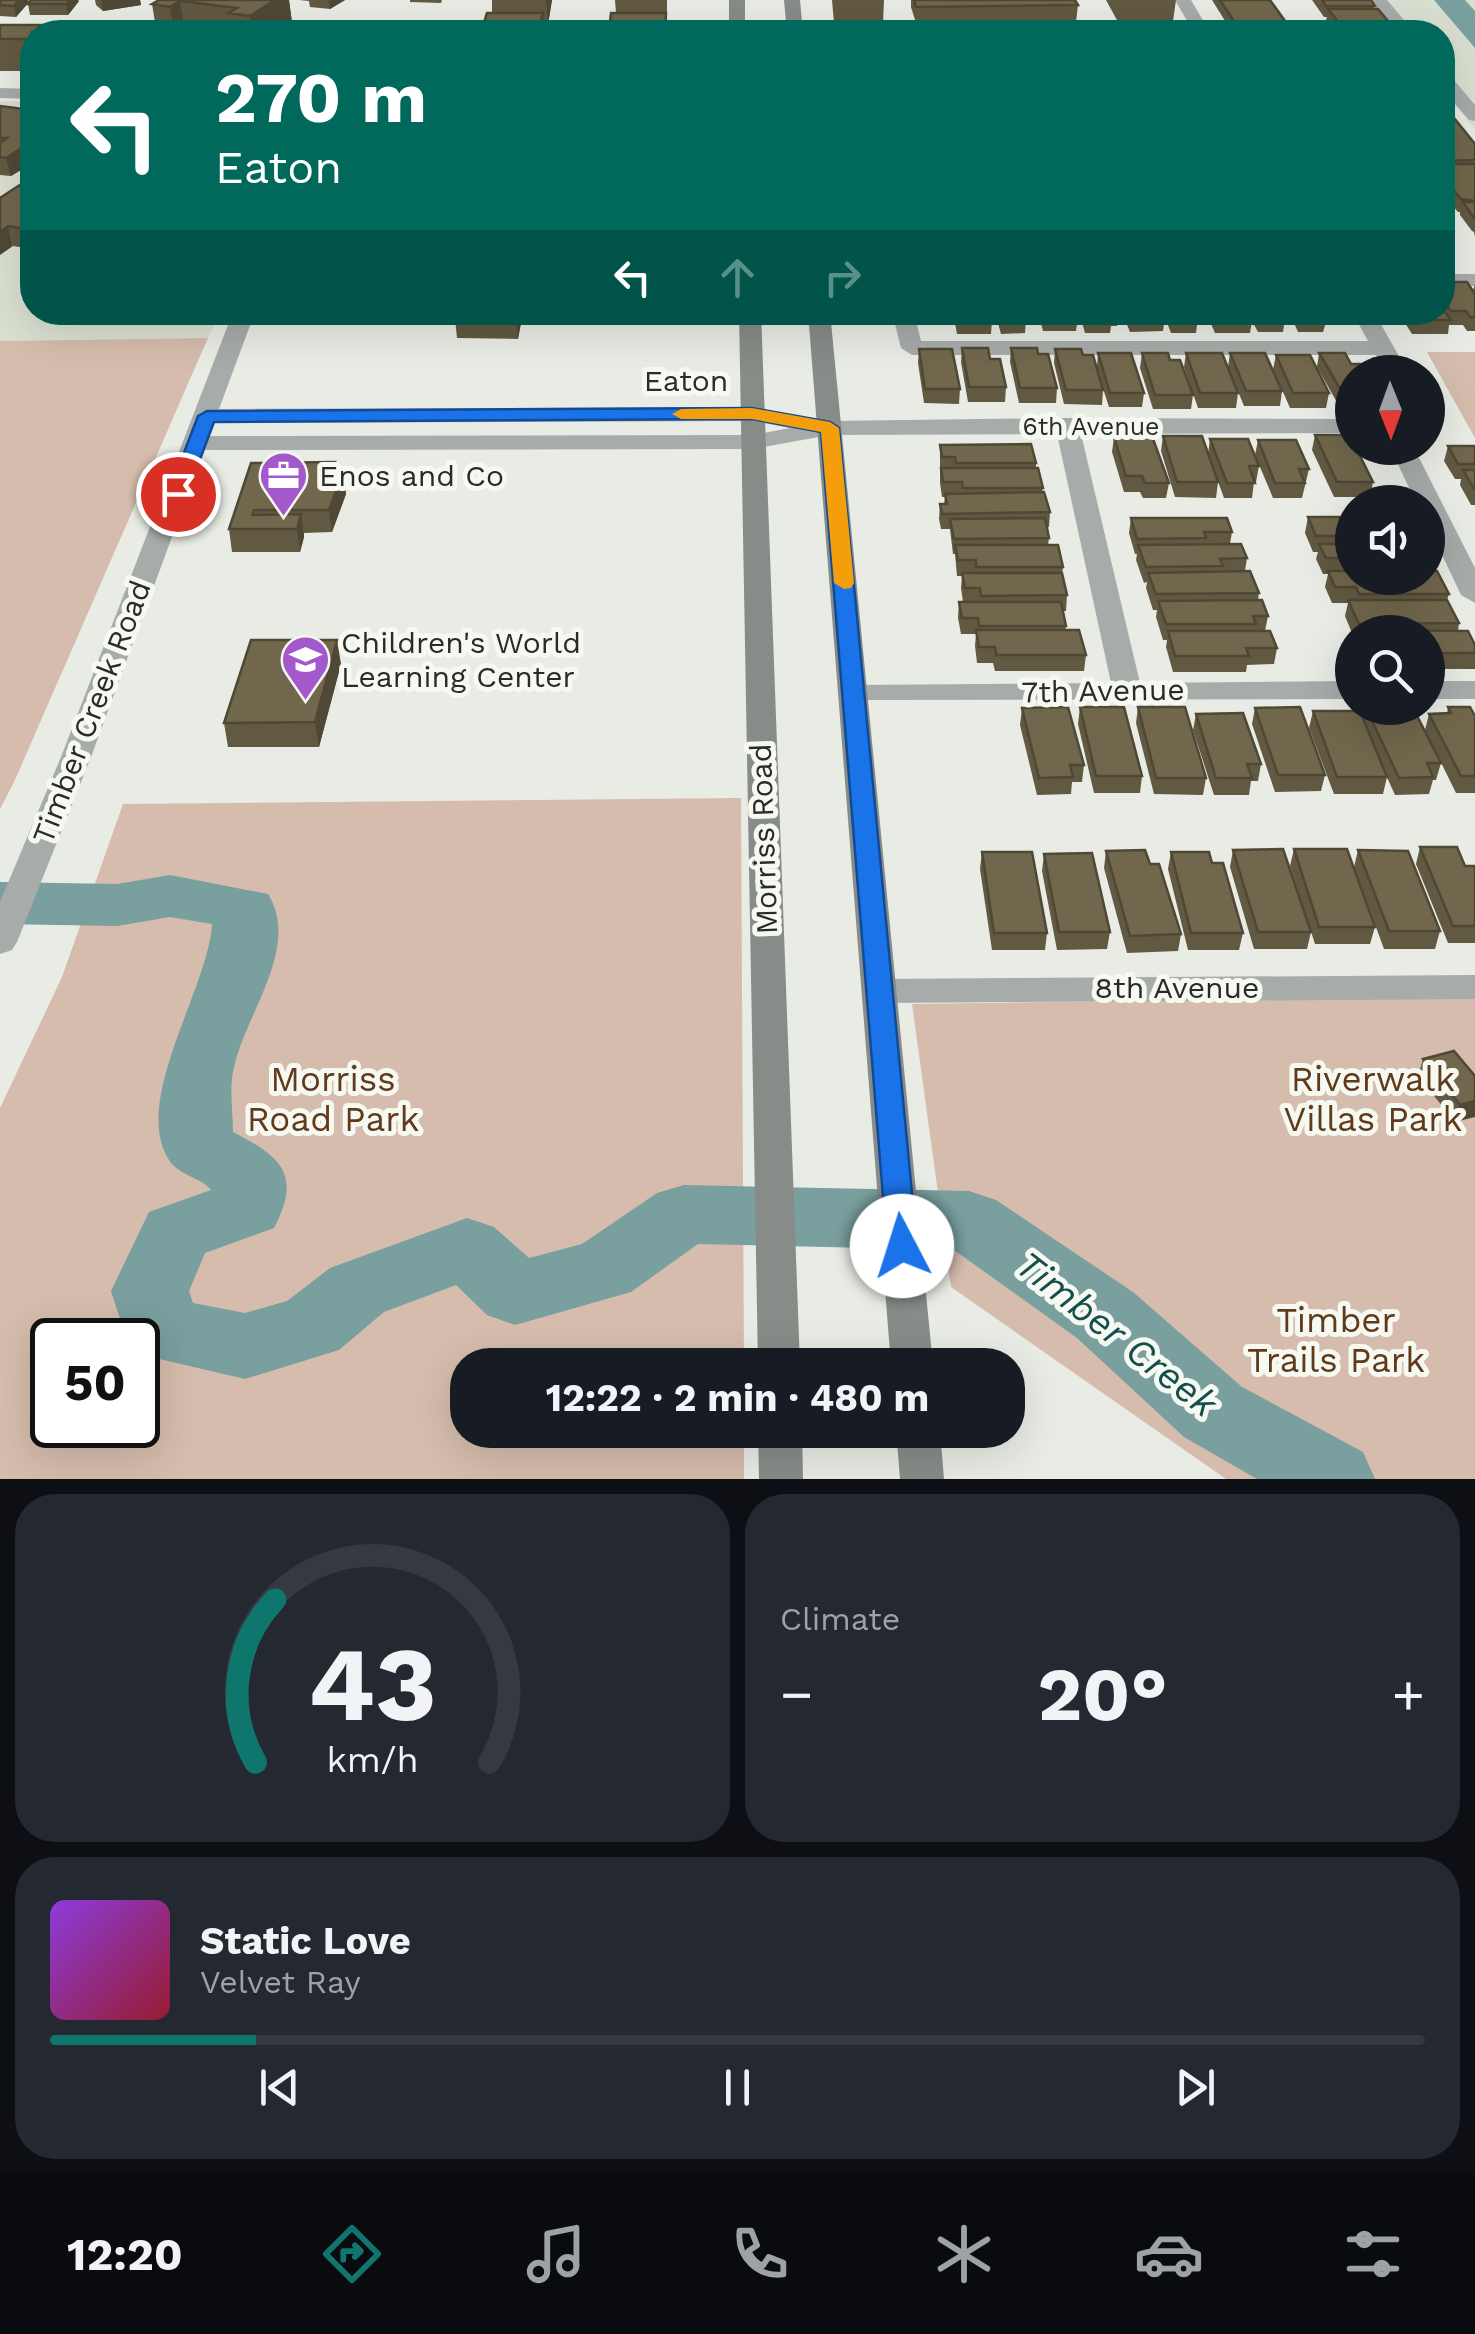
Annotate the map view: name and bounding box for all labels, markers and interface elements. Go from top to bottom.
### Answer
text: 270 m [215,57,427,139]
icon: left [50,60,180,190]
text: Eaton [215,141,342,194]
icon: left [605,250,660,305]
icon: ahead [710,250,765,305]
icon: right [815,250,870,305]
north arrow [1335,355,1445,465]
map controls [1335,355,1445,725]
street label: Eaton [644,363,728,398]
street label: 6th Avenue [1022,412,1160,441]
office icon: Enos and Co [258,450,310,518]
pin [136,452,221,537]
place label: Enos and Co [319,458,504,493]
icon: arrive [151,467,206,522]
button: sound [1335,485,1445,595]
street label: Timber Creek Road [25,575,158,848]
button: search [1335,615,1445,725]
place label: Children's World Learning Center [341,625,581,694]
school or university icon: Children's World Learning Center [280,634,332,702]
street label: 7th Avenue [1021,672,1185,709]
street label: Morriss Road [743,743,784,935]
street label: 8th Avenue [1095,970,1259,1005]
park label: Morriss Road Park [247,1058,419,1140]
park label: Riverwalk Villas Park [1284,1058,1463,1140]
position arrow [850,1194,954,1298]
water label: Timber Creek [1008,1242,1227,1427]
park label: Timber Trails Park [1247,1299,1425,1381]
speed limit sign: 50 [30,1318,160,1448]
text: 12:22 · 2 min · 480 m [546,1376,929,1420]
text: Climate [780,1600,900,1638]
text: 43 [308,1623,437,1745]
text: 20° [1037,1650,1168,1738]
text: − [780,1662,813,1726]
text: + [1392,1662,1425,1726]
text: km/h [326,1739,419,1781]
text: Static Love [200,1919,411,1963]
text: Velvet Ray [200,1963,361,2001]
icon: previous [252,2060,307,2115]
icon: pause [710,2060,765,2115]
icon: next [1168,2060,1223,2115]
icon: directions [317,2219,387,2289]
icon: music [521,2219,591,2289]
icon: phone [725,2219,795,2289]
icon: climate [929,2219,999,2289]
icon: car [1134,2219,1204,2289]
icon: filters [1338,2219,1408,2289]
text: 12:20 [67,2228,183,2281]

